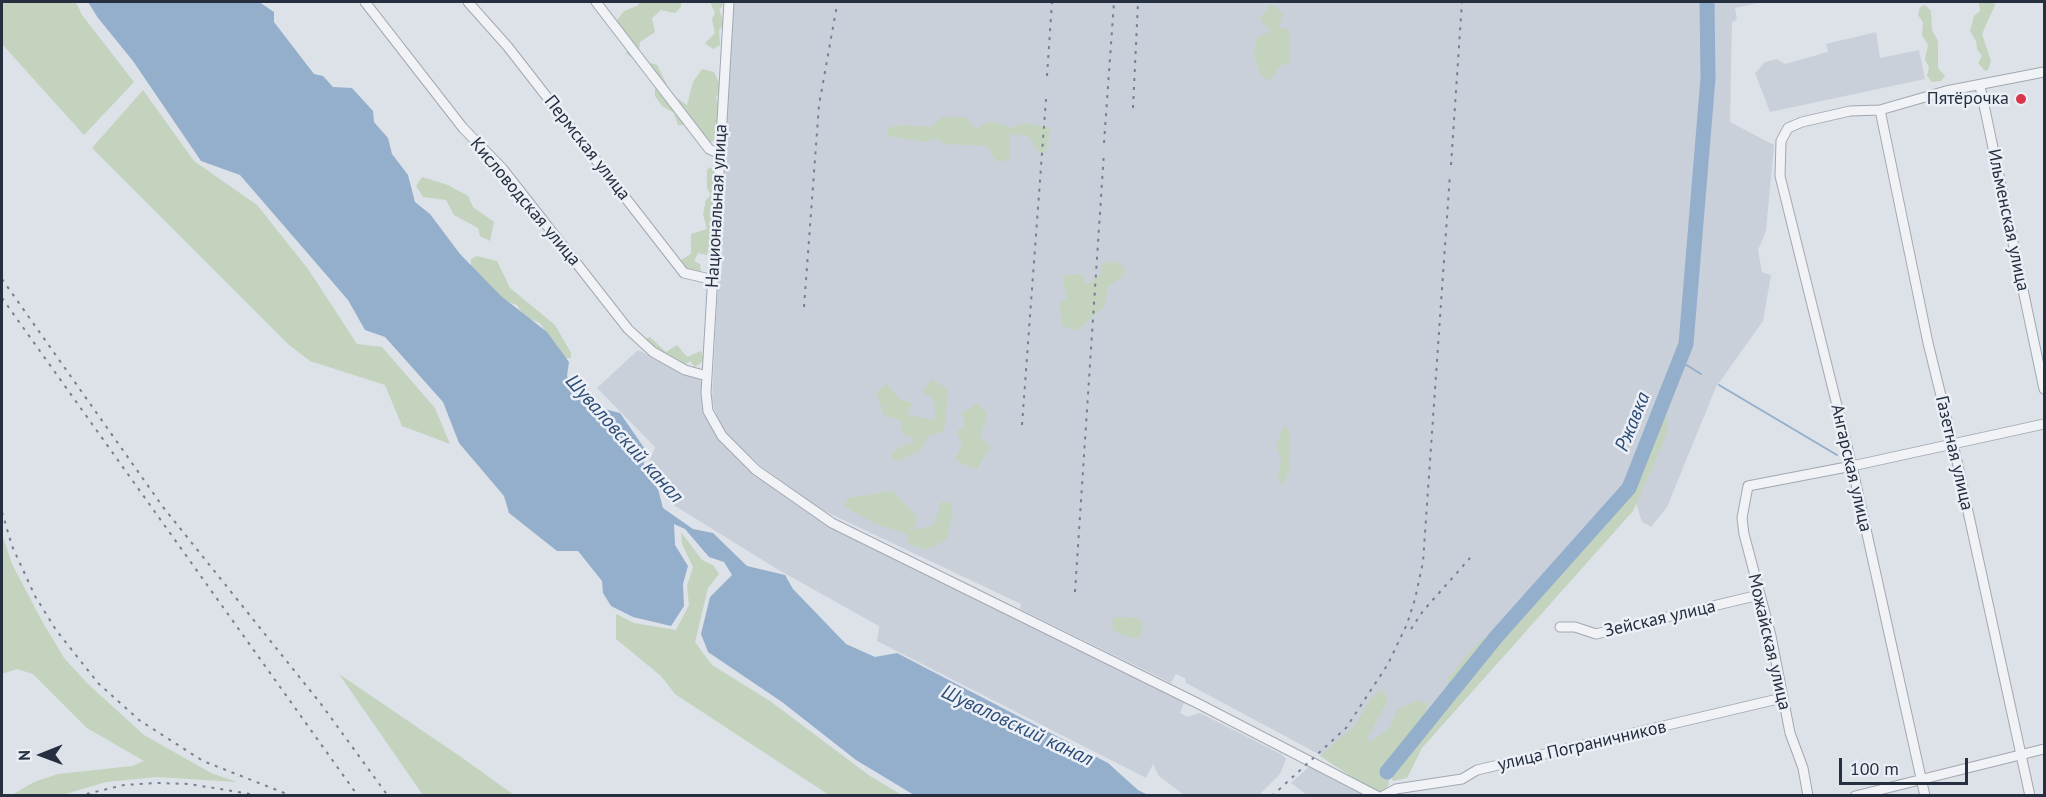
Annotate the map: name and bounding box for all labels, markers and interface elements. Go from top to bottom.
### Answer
place label: Пятёрочка [1927,88,2009,110]
street label: Пермская улица [539,91,635,205]
marker: Пятёрочка [2014,92,2028,106]
street label: Национальная улица [702,123,732,289]
street label: Кисловодская улица [465,134,585,270]
street label: Ильменская улица [1982,147,2034,293]
water label: Шуваловский канал [560,370,688,508]
water label: Ржавка [1610,389,1656,455]
street label: Газетная улица [1930,394,1978,512]
street label: Ангарская улица [1826,402,1876,534]
street label: Можайская улица [1743,572,1795,712]
street label: Зейская улица [1602,596,1718,642]
water label: Шуваловский канал [937,680,1097,772]
street label: улица Пограничников [1496,716,1668,776]
north arrow [12,725,72,785]
scale bar [1842,746,1971,784]
text: N [14,750,34,761]
text: 100 m [1850,757,1899,780]

